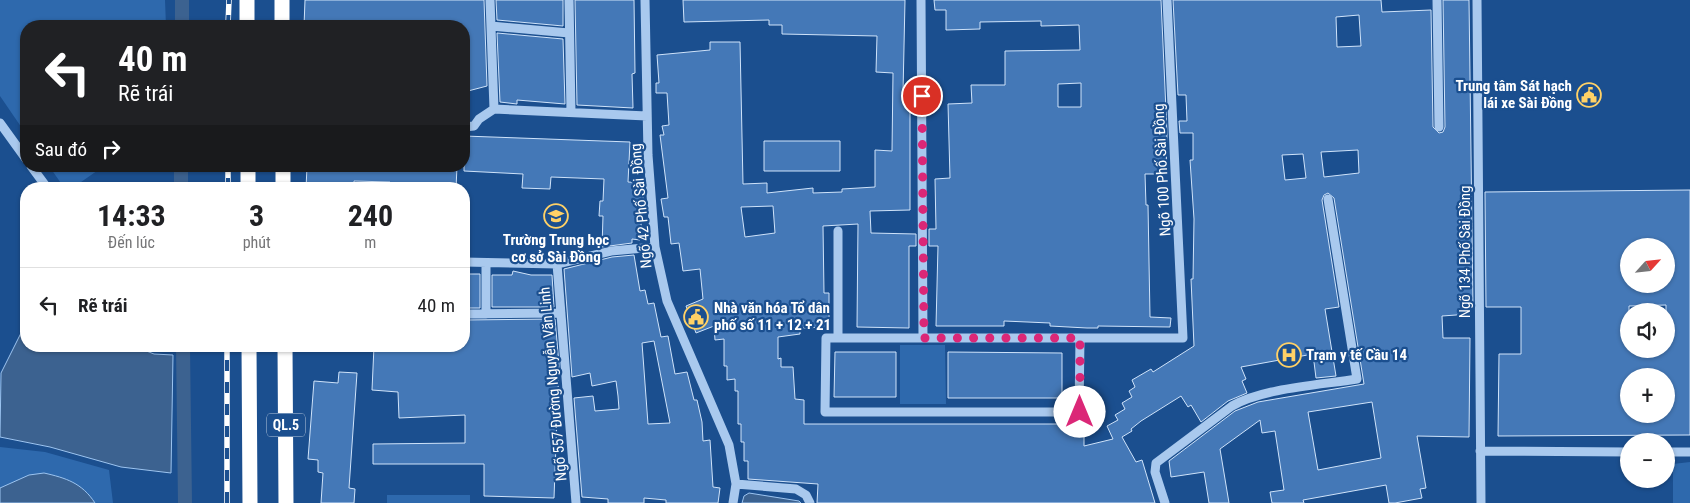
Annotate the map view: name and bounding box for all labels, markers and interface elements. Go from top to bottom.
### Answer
text: 40 m [118,39,187,80]
icon: left [35,40,100,105]
pin [901,75,943,117]
place label: Trung tâm Sát hạch lái xe Sài Đồng [1455,77,1572,112]
text: Rẽ trái [118,81,173,106]
icon: arrive [908,82,936,110]
public building icon: Trung tâm Sát hạch lái xe Sài Đồng [1576,82,1602,108]
street label: Ngõ 100 Phố Sài Đồng [1150,103,1174,237]
icon: right [97,135,125,163]
text: Sau đó [35,138,87,161]
street label: Ngõ 42 Phố Sài Đồng [627,143,655,269]
street label: Ngõ 134 Phố Sài Đồng [1456,186,1474,318]
text: 14:33 [97,198,166,233]
text: 3 [249,198,264,233]
text: 240 [348,198,393,233]
school or university icon: Trường Trung học cơ sở Sài Đồng [543,203,569,229]
place label: Trường Trung học cơ sở Sài Đồng [503,231,609,266]
text: Đến lúc [108,233,155,252]
text: phút [243,233,271,252]
text: m [364,233,376,252]
north arrow [1620,238,1675,292]
map controls [1620,238,1675,488]
street label: Ngõ 557 Đường Nguyễn Văn Linh [536,286,570,482]
icon: left [35,291,63,319]
text: Rẽ trái [78,294,128,317]
text: 40 m [418,294,455,317]
place label: Nhà văn hóa Tổ dân phố số 11 + 12 + 21 [714,299,831,334]
button: sound [1620,303,1675,358]
public building icon: Nhà văn hóa Tổ dân phố số 11 + 12 + 21 [683,304,709,330]
hospital icon: Trạm y tế Cầu 14 [1276,342,1302,368]
place label: Trạm y tế Cầu 14 [1306,346,1407,364]
button: + [1620,368,1675,423]
position arrow [1053,385,1105,437]
road number: QL.5 [267,414,305,436]
button: − [1620,433,1675,488]

